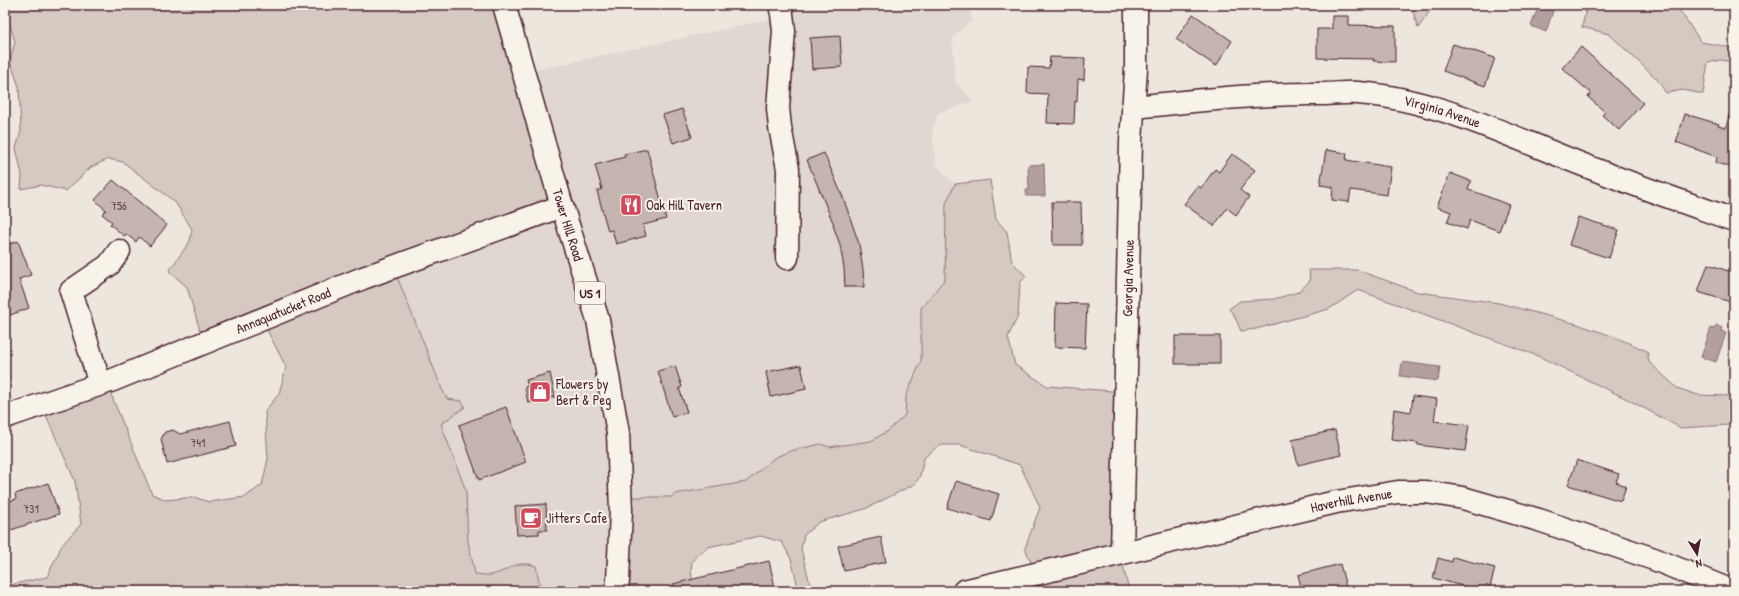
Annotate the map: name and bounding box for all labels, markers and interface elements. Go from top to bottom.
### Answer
street label: Virginia Avenue [1402,90,1484,132]
street label: Tower Hill Road [548,186,589,264]
restaurant icon: Oak Hill Tavern [618,192,644,218]
place label: Oak Hill Tavern [646,195,722,214]
house number: 756 [111,197,127,214]
street label: Georgia Avenue [1117,239,1138,317]
street label: Annaquatucket Road [233,282,334,338]
road number: US 1 [575,282,605,304]
place label: Flowers by Bert & Peg [555,374,611,410]
shop icon: Flowers by Bert & Peg [527,379,553,405]
house number: 741 [191,434,205,451]
street label: Haverhill Avenue [1309,483,1394,517]
house number: 731 [23,500,39,517]
cafe icon: Jitters Cafe [518,505,544,531]
place label: Jitters Cafe [546,508,608,527]
north arrow [1677,534,1717,574]
text: N [1695,556,1703,571]

